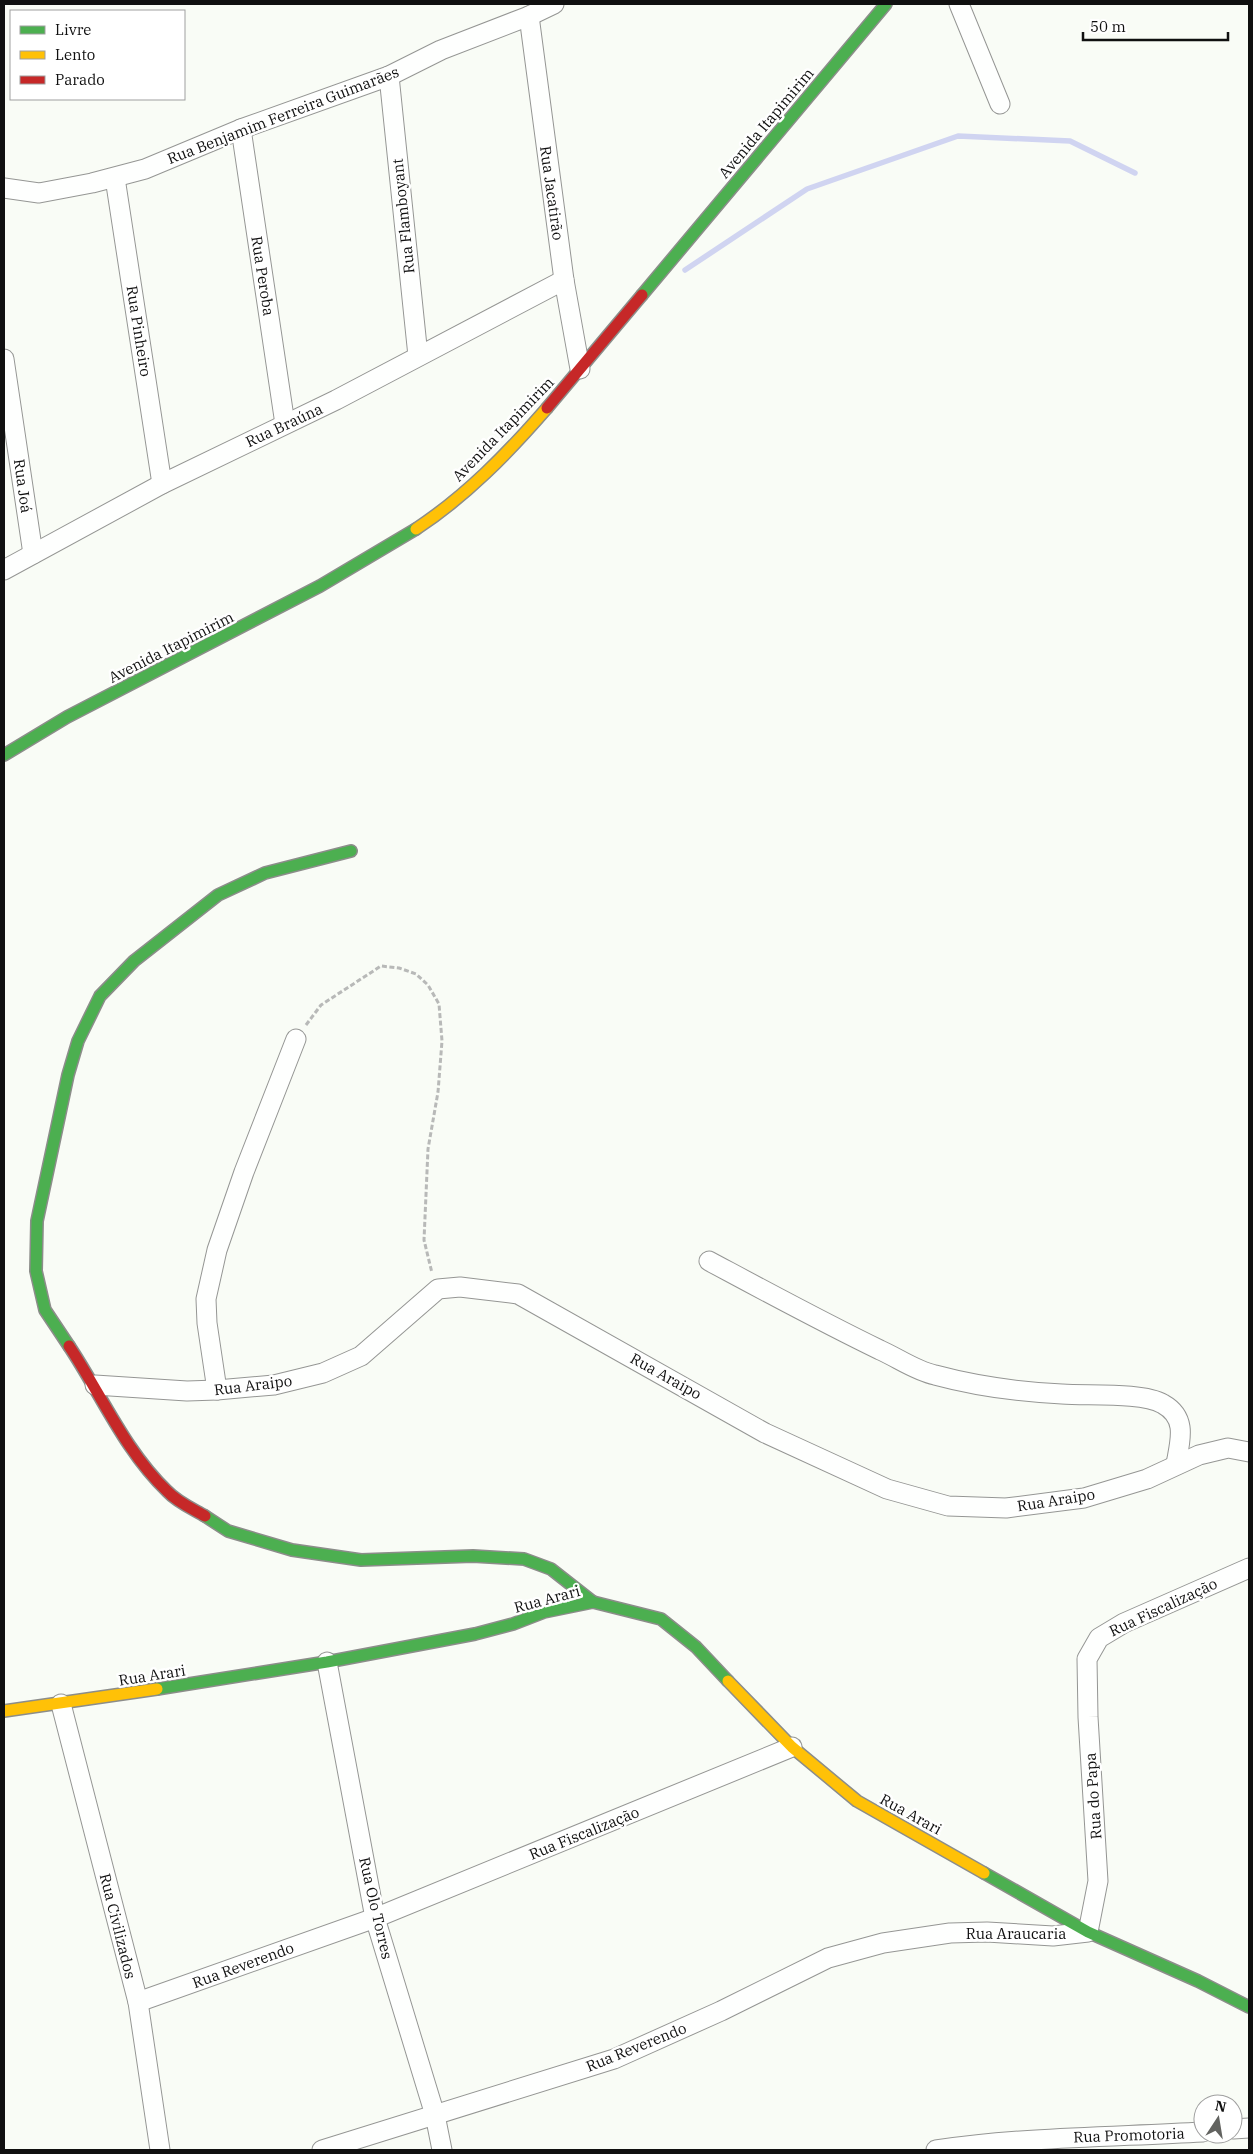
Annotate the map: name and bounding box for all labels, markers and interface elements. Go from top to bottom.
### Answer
legend [10,10,185,100]
scale bar [1083,10,1228,42]
text: 50 m [1090,17,1126,36]
text: Livre [55,20,91,39]
text: Lento [55,45,95,64]
street label: Rua Benjamim Ferreira Guimarães [164,62,402,168]
street label: Avenida Itapimirim [714,64,818,182]
text: Parado [55,70,105,89]
street label: Rua Jacatirão [536,145,568,241]
street label: Rua Flamboyant [388,157,418,275]
street label: Rua Peroba [247,235,279,317]
street label: Rua Pinheiro [122,284,156,378]
street label: Avenida Itapimirim [448,373,558,485]
street label: Rua Braúna [242,399,326,451]
street label: Rua Joá [10,458,36,514]
street label: Avenida Itapimirim [105,607,237,687]
street label: Rua Araipo [627,1349,705,1403]
street label: Rua Araipo [213,1371,293,1399]
street label: Rua Araipo [1016,1484,1096,1516]
street label: Rua Fiscalização [1106,1574,1220,1640]
street label: Rua Arari [512,1581,582,1617]
street label: Rua Arari [117,1660,187,1690]
street label: Rua do Papa [1080,1752,1106,1840]
street label: Rua Arari [877,1789,945,1839]
street label: Rua Fiscalização [526,1802,642,1864]
street label: Rua Olo Torres [355,1855,397,1961]
street label: Rua Civilizados [96,1871,140,1981]
street label: Rua Araucaria [966,1924,1066,1943]
street label: Rua Reverendo [190,1938,296,1992]
street label: Rua Reverendo [583,2018,689,2076]
north arrow [1193,2094,1243,2144]
text: N [1213,2096,1228,2116]
street label: Rua Promotoria [1073,2124,1185,2146]

